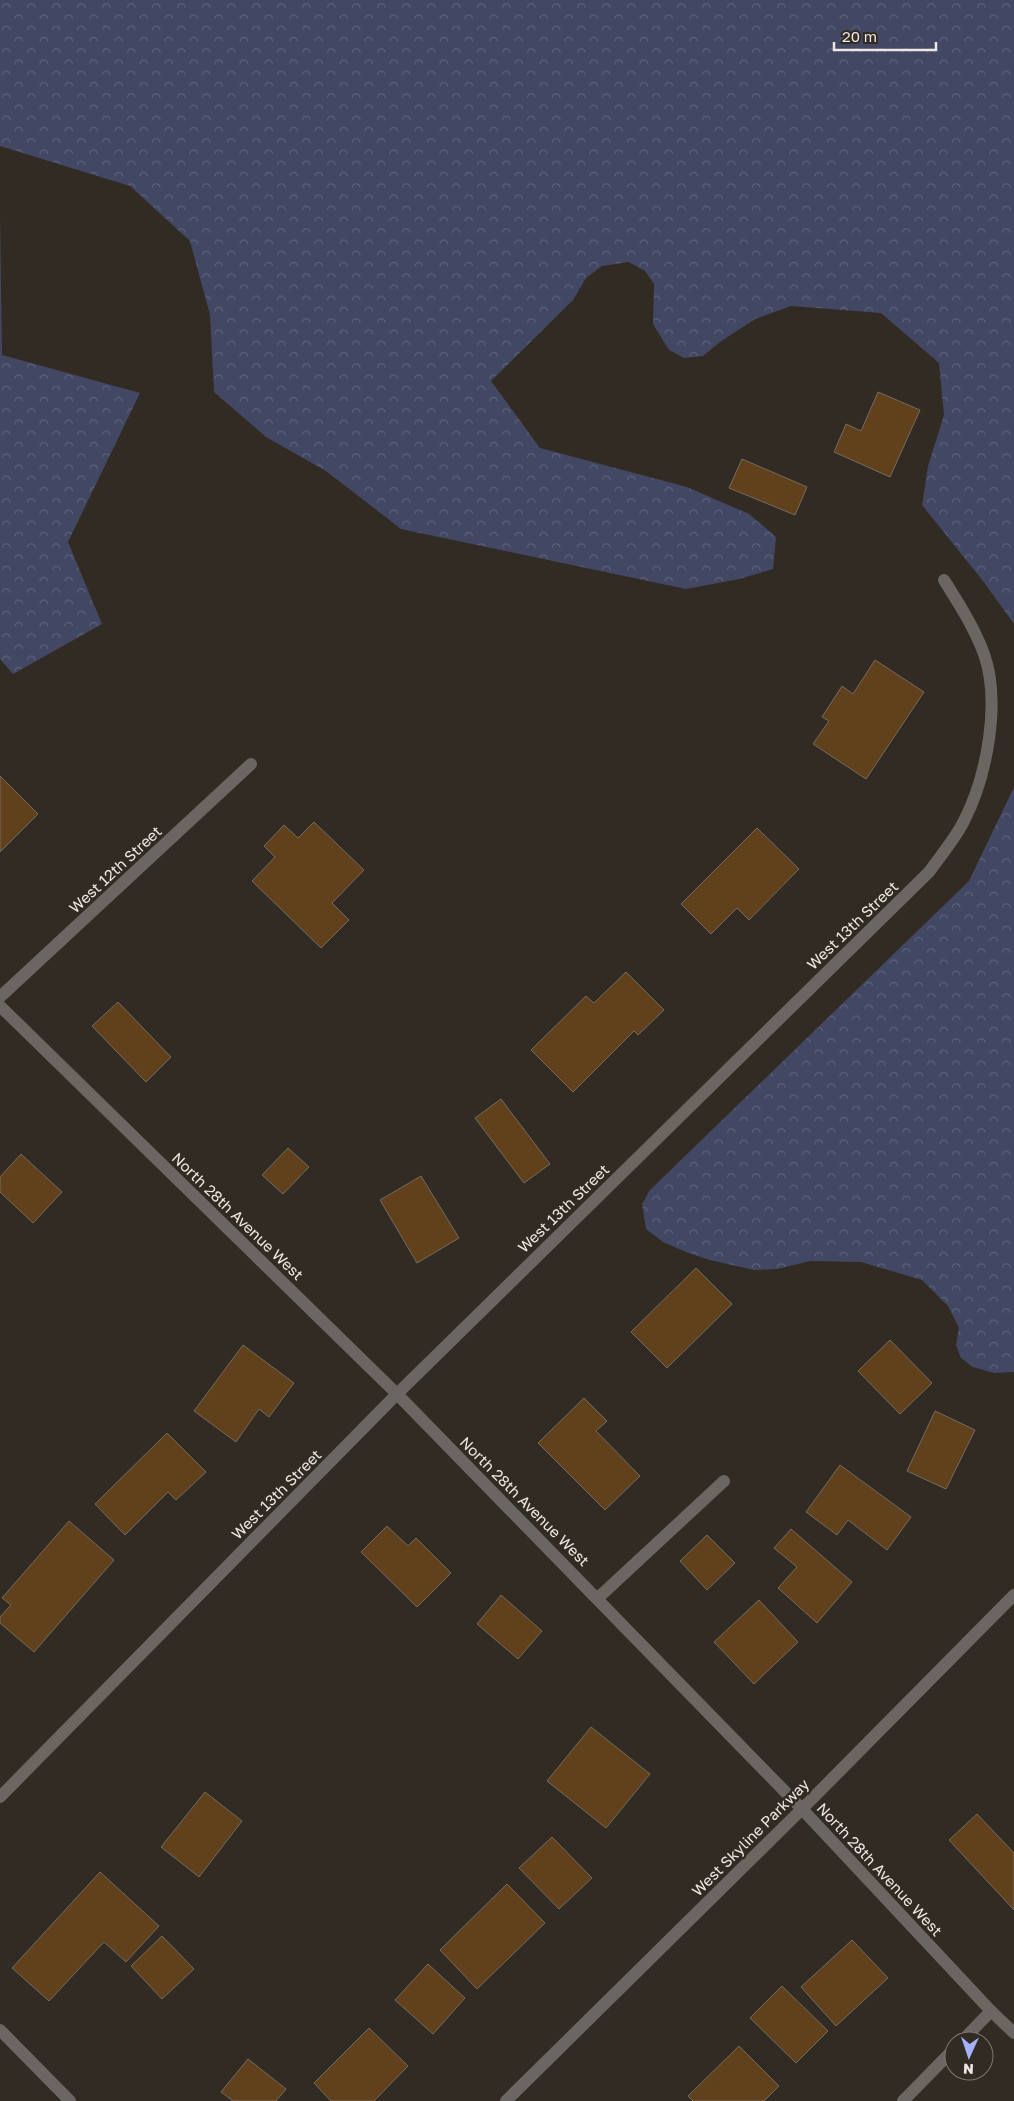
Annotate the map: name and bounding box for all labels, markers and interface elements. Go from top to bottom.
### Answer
scale bar [834,20,936,52]
text: 20 m [842,27,877,45]
street label: West 12th Street [65,822,165,916]
street label: West 13th Street [803,877,901,973]
street label: North 28th Avenue West [169,1149,307,1283]
street label: West 13th Street [514,1160,612,1256]
street label: North 28th Avenue West [457,1433,593,1569]
street label: West 13th Street [227,1445,325,1543]
street label: West Skyline Parkway [688,1774,813,1899]
street label: North 28th Avenue West [814,1799,946,1939]
north arrow [944,2031,994,2081]
text: N [963,2061,974,2078]

